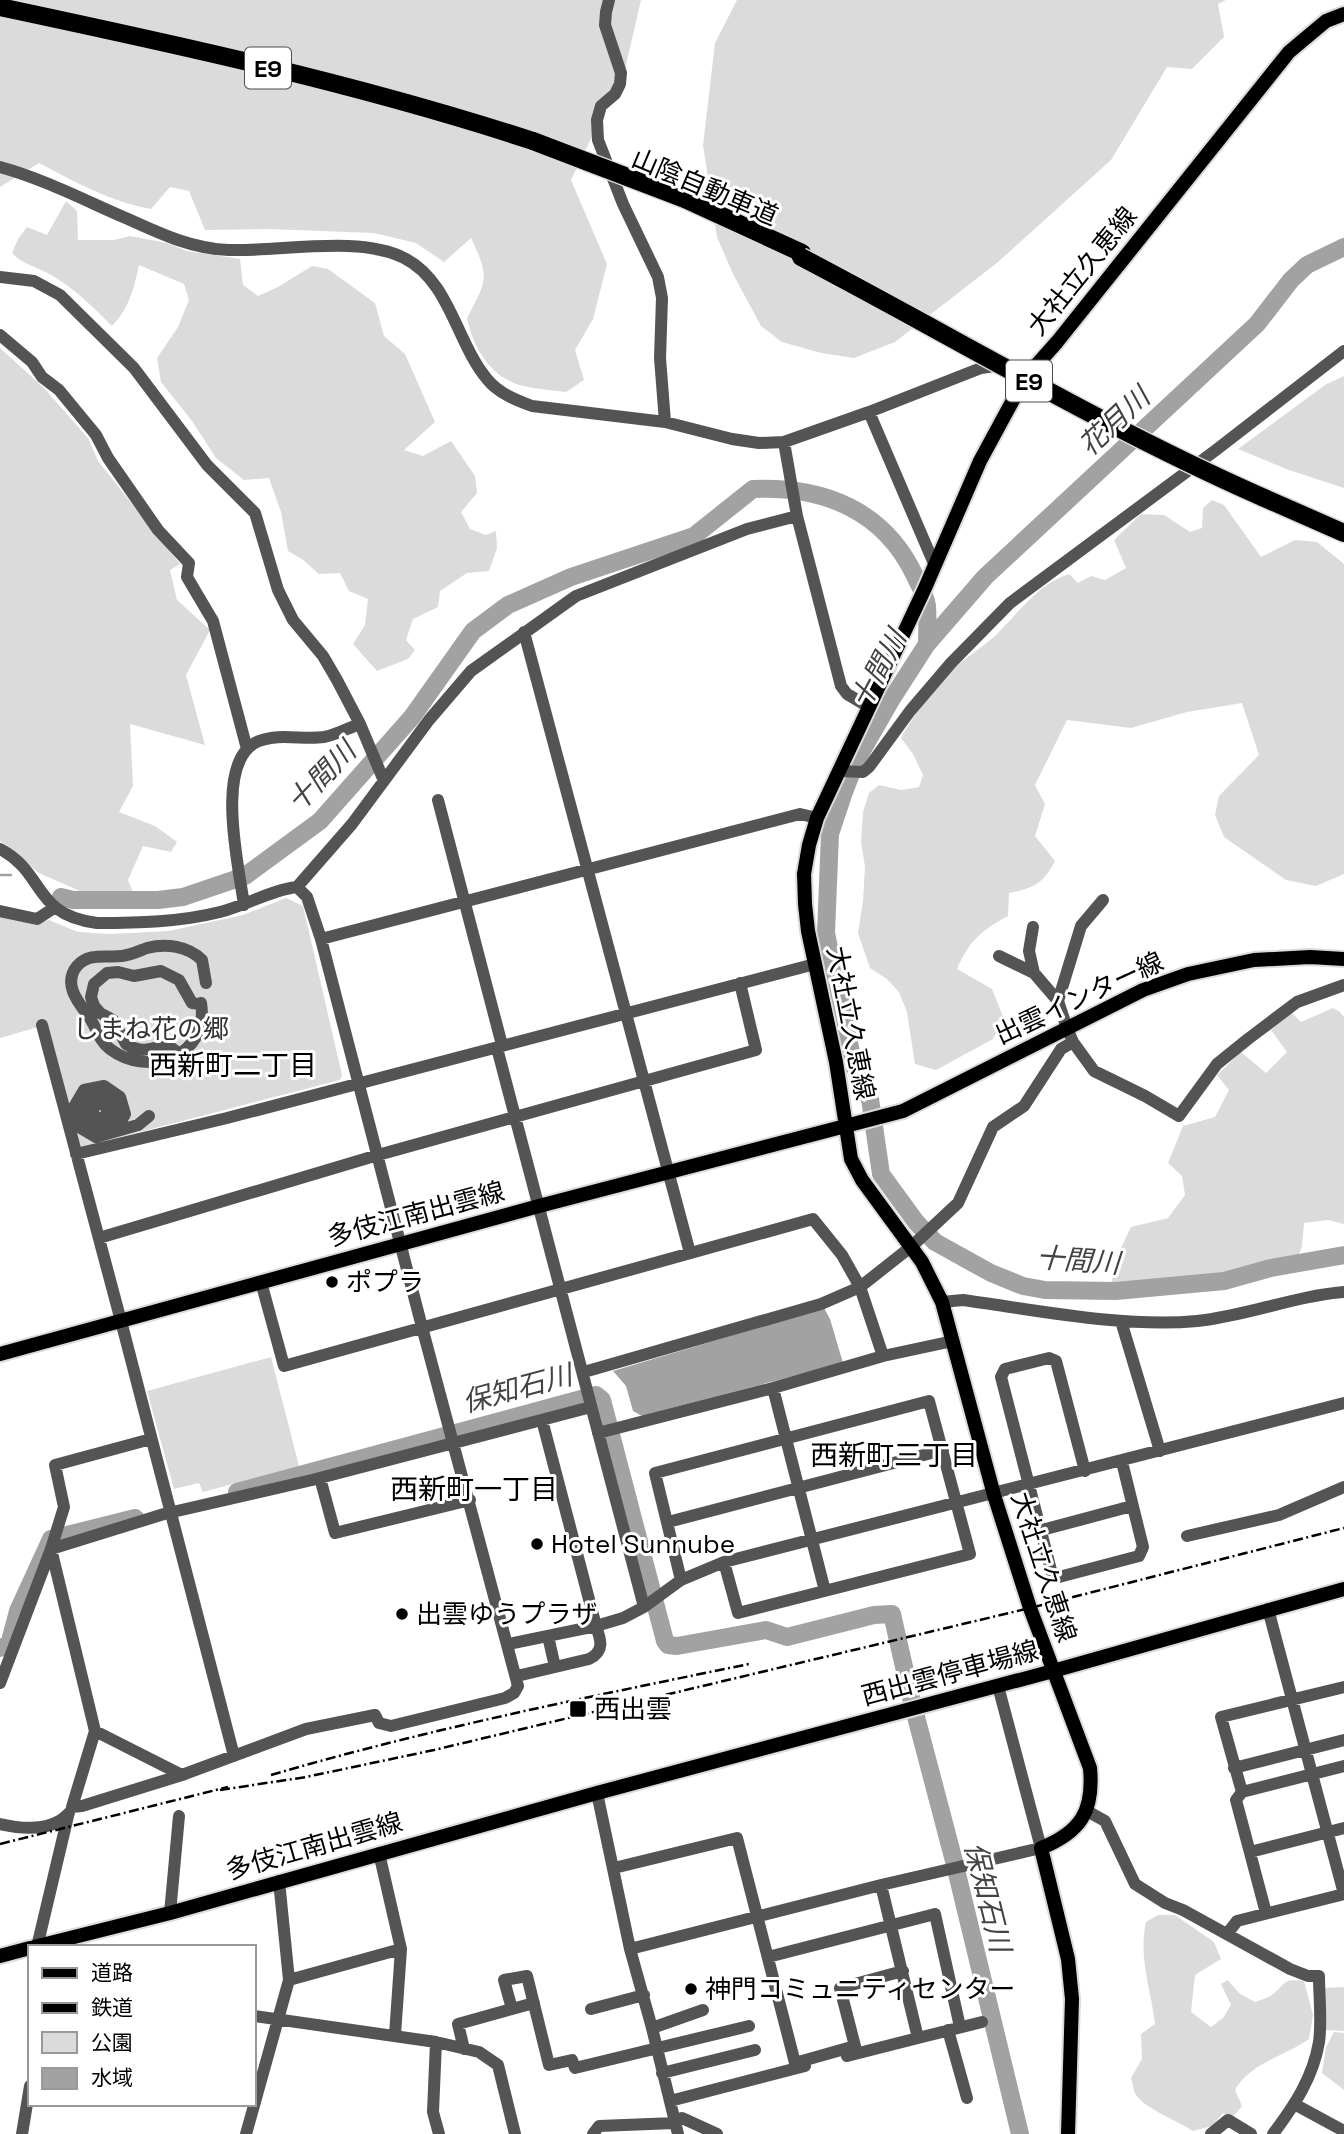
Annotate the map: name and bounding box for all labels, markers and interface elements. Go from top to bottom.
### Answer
road number: E9 [245,47,291,88]
street label: 山陰自動車道 [627,141,783,233]
street label: 大社立久恵線 [1020,200,1144,342]
road number: E9 [1006,360,1052,402]
water label: 花月川 [1071,377,1159,463]
water label: 十間川 [842,621,915,715]
water label: 十間川 [279,731,365,819]
street label: 大社立久恵線 [819,943,883,1103]
street label: 出雲インター線 [989,944,1169,1052]
park label: しまね花の郷 [73,1012,229,1046]
district label: 西新町二丁目 [149,1047,317,1083]
street label: 多伎江南出雲線 [324,1174,508,1254]
water label: 十間川 [1035,1239,1124,1281]
place label: ポプラ [346,1265,424,1299]
marker: ポプラ [324,1274,340,1290]
water label: 保知石川 [458,1355,579,1420]
district label: 西新町三丁目 [810,1437,978,1473]
district label: 西新町一丁目 [390,1471,558,1507]
street label: 大社立久恵線 [1004,1488,1084,1646]
place label: Hotel Sunnube [551,1527,735,1561]
marker: Hotel Sunnube [529,1536,545,1552]
place label: 出雲ゆうプラザ [416,1597,597,1631]
marker: 出雲ゆうプラザ [394,1606,410,1622]
street label: 西出雲停車場線 [858,1633,1042,1713]
place label: 西出雲 [594,1692,672,1726]
marker: 西出雲 [568,1699,588,1719]
street label: 多伎江南出雲線 [222,1805,406,1887]
water label: 保知石川 [957,1838,1020,1959]
legend [28,1945,256,2106]
text: 道路 [91,1959,133,1986]
place label: 神門コミュニティセンター [705,1972,1015,2006]
marker: 神門コミュニティセンター [683,1981,699,1997]
text: 鉄道 [91,1994,133,2021]
text: 公園 [91,2029,133,2056]
text: 水域 [91,2064,133,2091]

